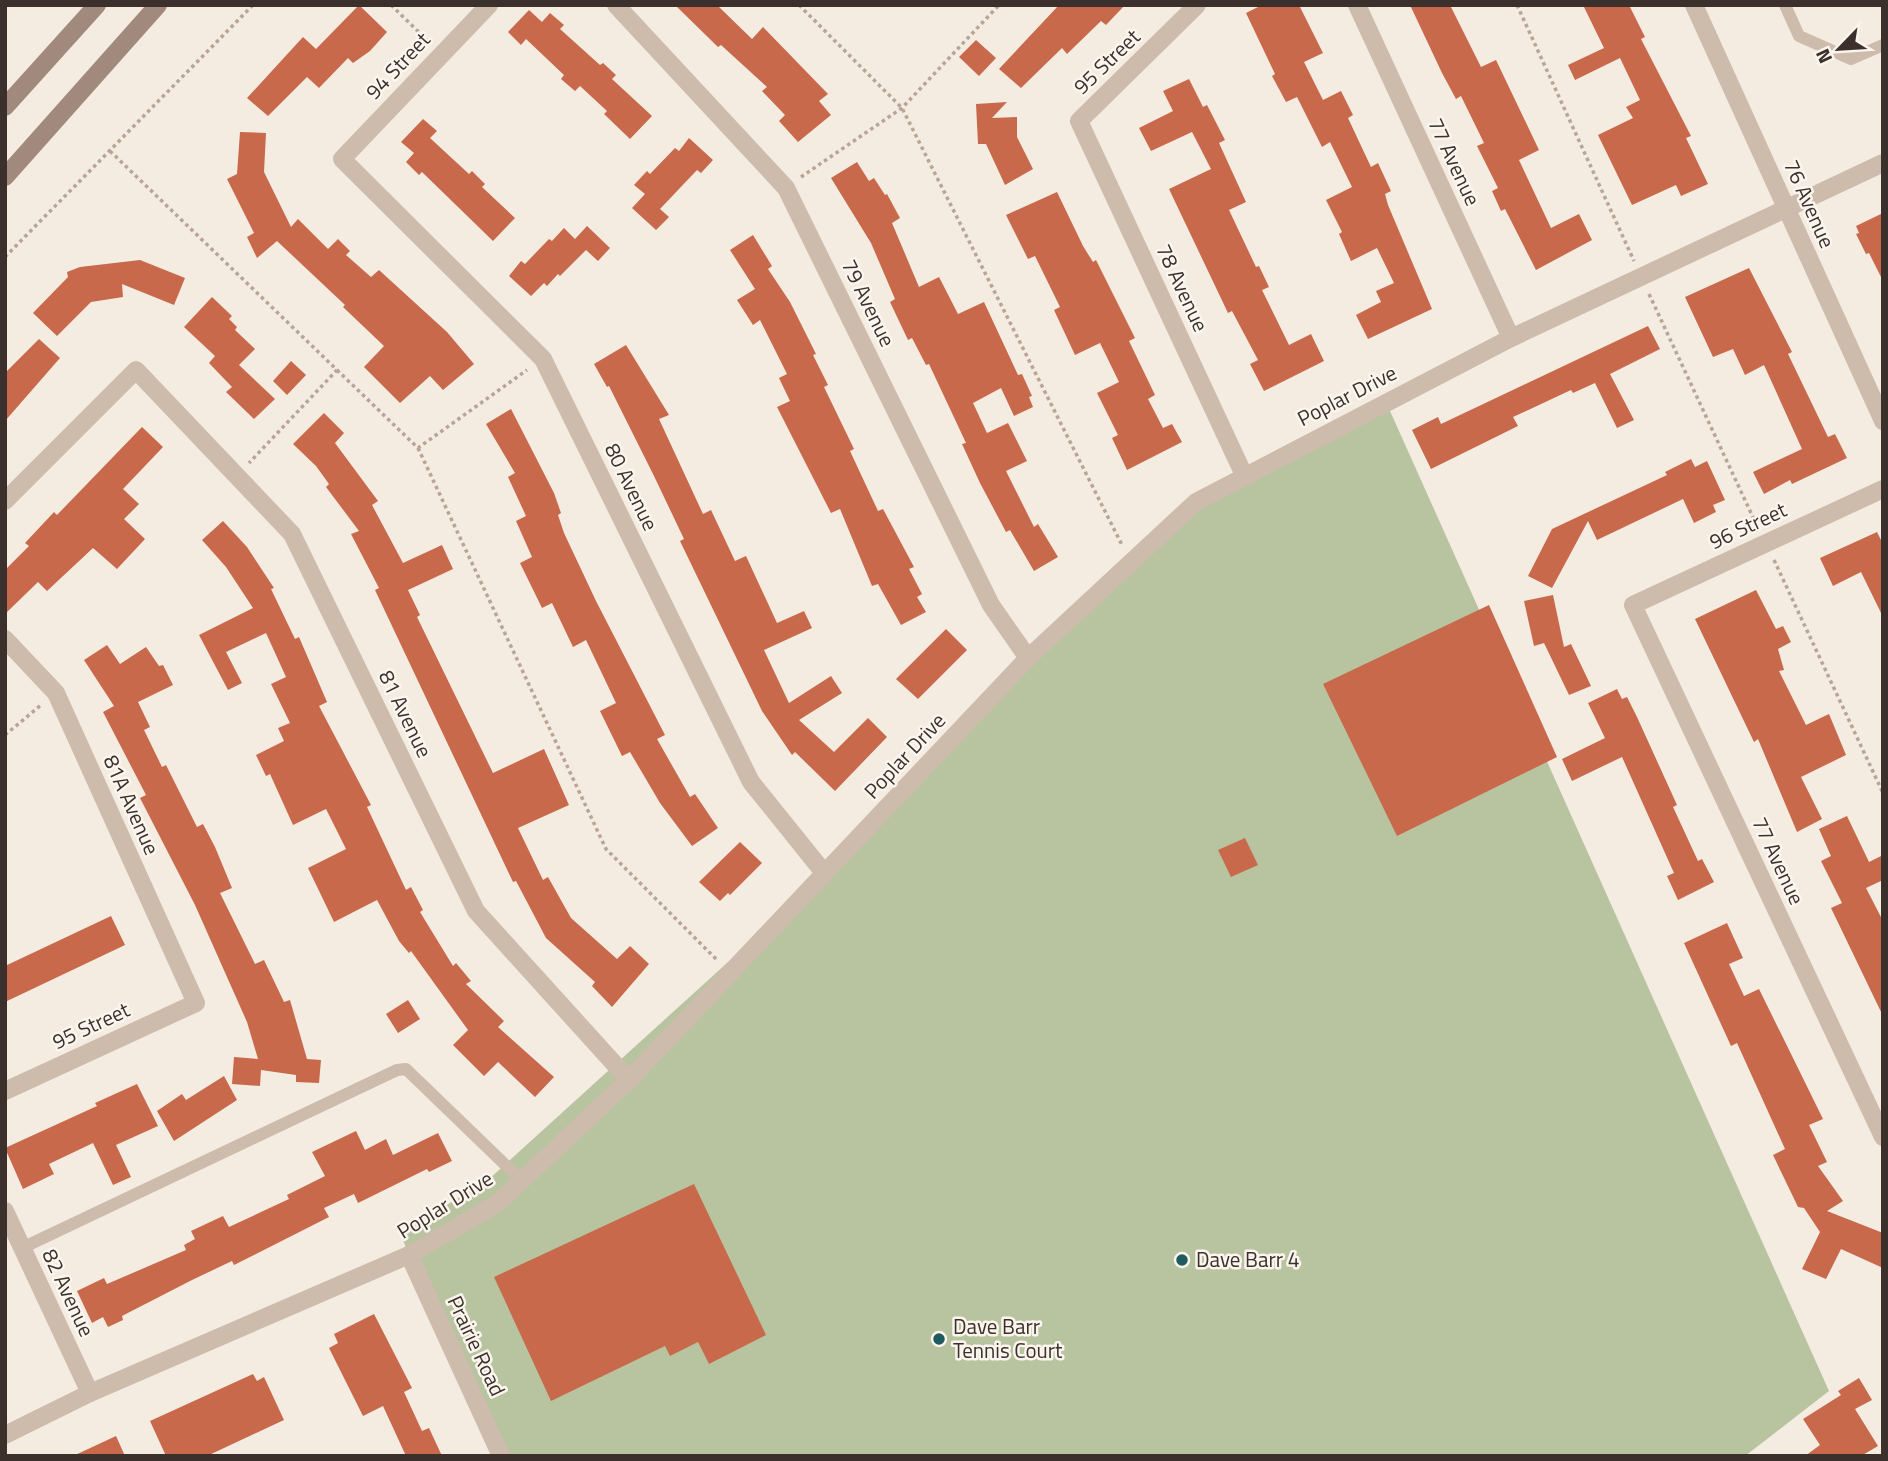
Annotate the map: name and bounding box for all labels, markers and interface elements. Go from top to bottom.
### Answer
north arrow [1804,14,1874,84]
street label: 95 Street [1066,21,1147,101]
street label: 94 Street [358,24,437,106]
text: N [1807,44,1839,68]
street label: 77 Avenue [1421,112,1489,211]
street label: 76 Avenue [1776,154,1844,253]
street label: 78 Avenue [1149,238,1217,337]
street label: 79 Avenue [834,253,904,352]
street label: Poplar Drive [1291,356,1402,434]
street label: 80 Avenue [597,437,667,536]
street label: 96 Street [1704,493,1792,557]
street label: 81 Avenue [371,664,441,763]
street label: Poplar Drive [856,705,953,806]
street label: 81A Avenue [96,750,168,860]
street label: 77 Avenue [1745,811,1813,910]
street label: 95 Street [47,993,135,1057]
street label: Poplar Drive [390,1162,499,1246]
street label: 82 Avenue [35,1243,103,1342]
place label: Dave Barr 4 [1196,1243,1299,1275]
marker: Dave Barr 4 [1174,1252,1190,1268]
street label: Prairie Road [440,1290,514,1401]
place label: Dave Barr Tennis Court [953,1310,1063,1366]
marker: Dave Barr Tennis Court [931,1331,947,1347]

